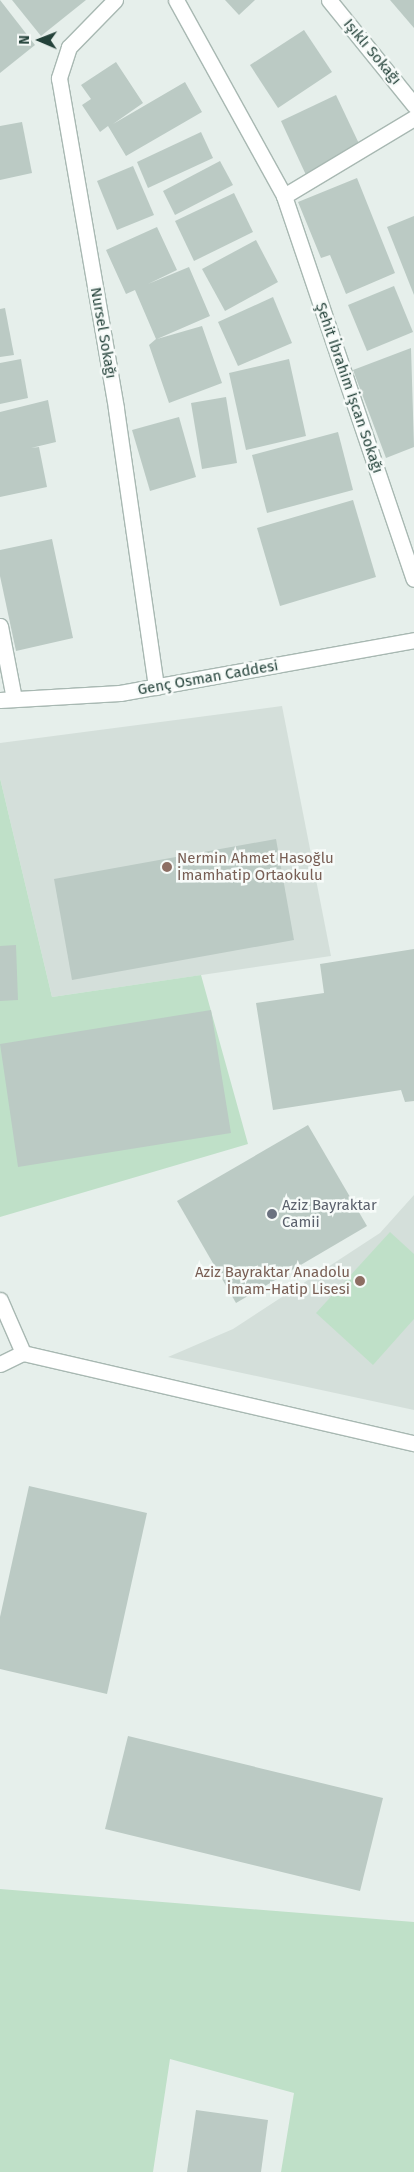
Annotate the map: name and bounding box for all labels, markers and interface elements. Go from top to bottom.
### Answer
north arrow [15,15,65,65]
street label: Işıklı Sokağı [339,15,405,89]
text: N [16,35,33,45]
street label: Nursel Sokağı [86,286,120,380]
street label: Şehit İbrahim İşcan Sokağı [311,300,387,476]
street label: Genç Osman Caddesi [136,657,280,699]
place label: Nermin Ahmet Hasoğlu İmamhatip Ortaokulu [177,849,334,884]
marker: Nermin Ahmet Hasoğlu İmamhatip Ortaokulu [161,861,173,873]
place label: Aziz Bayraktar Camii [282,1196,377,1231]
marker: Aziz Bayraktar Camii [266,1208,278,1220]
place label: Aziz Bayraktar Anadolu İmam-Hatip Lisesi [195,1263,350,1298]
marker: Aziz Bayraktar Anadolu İmam-Hatip Lisesi [354,1275,366,1287]

